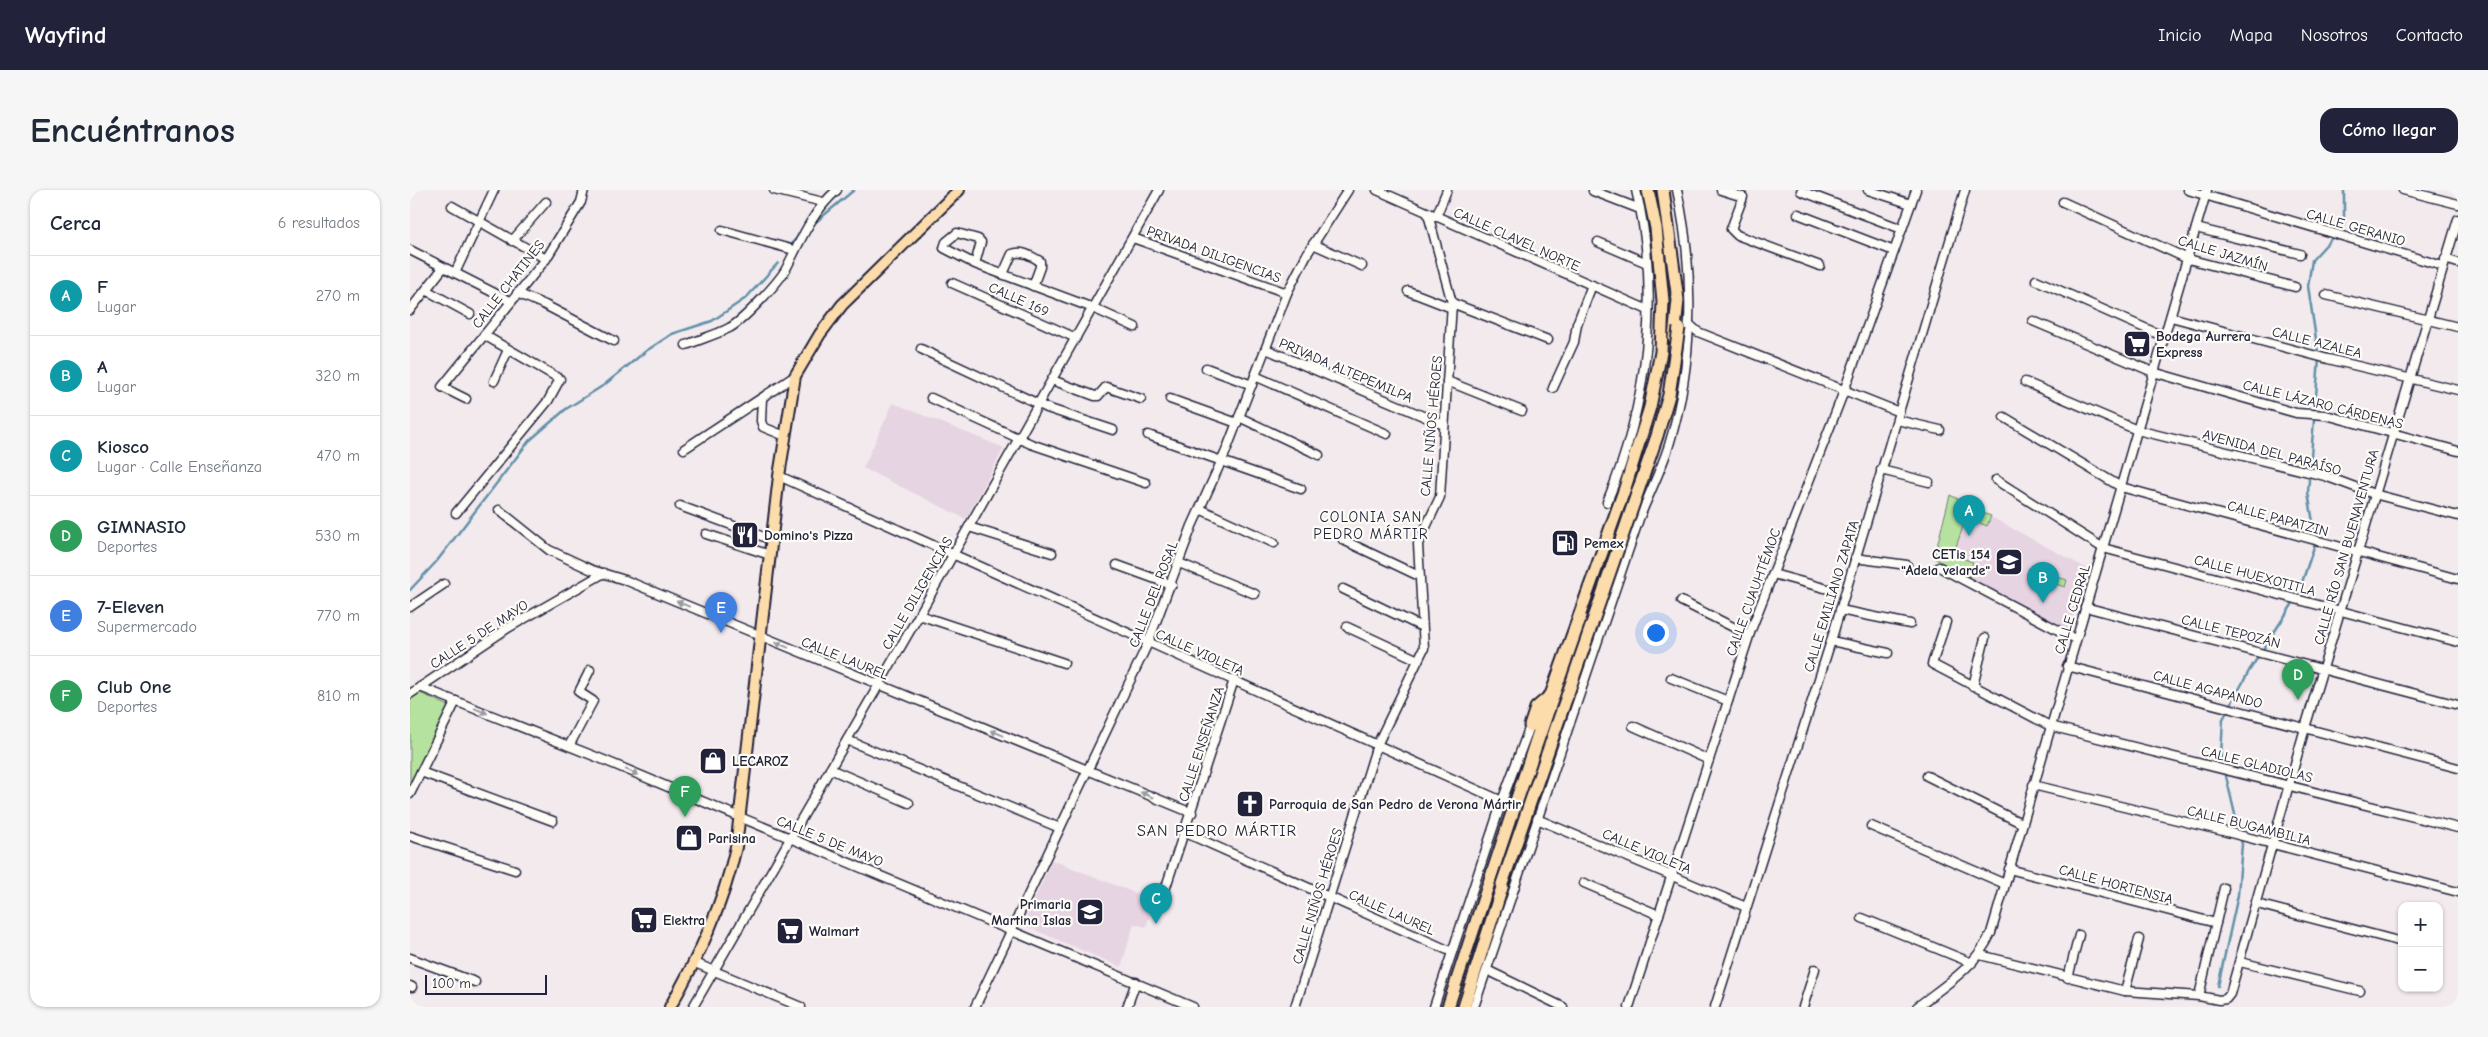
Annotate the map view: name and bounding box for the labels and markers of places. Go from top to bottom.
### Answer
place label: Bodega Aurrera Express [2156,328,2251,361]
supermarket icon: Bodega Aurrera Express [2122,329,2152,359]
pin: A [1953,495,1985,536]
restaurant icon: Domino's Pizza [730,520,760,550]
place label: Domino's Pizza [764,527,853,544]
fuel station icon: Pemex [1550,528,1580,558]
place label: Pemex [1584,535,1624,552]
place label: CETis 154 "Adela velarde" [1901,546,1990,579]
school or university icon: CETis 154 "Adela velarde" [1994,547,2024,577]
pin: B [2027,562,2059,603]
pin: E [705,592,737,633]
pin: D [2282,659,2314,700]
shop icon: LECAROZ [698,746,728,776]
place label: LECAROZ [732,753,788,770]
pin: F [669,776,701,817]
church icon: Parroquia de San Pedro de Verona Mártir [1235,789,1265,819]
place label: Parroquia de San Pedro de Verona Mártir [1269,796,1521,813]
shop icon: Parisina [674,823,704,853]
place label: Parisina [708,830,756,847]
pin: C [1140,883,1172,924]
place label: Primaria Martina Islas [991,896,1071,929]
school or university icon: Primaria Martina Islas [1075,897,1105,927]
supermarket icon: Elektra [629,905,659,935]
place label: Elektra [663,912,705,929]
supermarket icon: Walmart [775,916,805,946]
place label: Walmart [809,923,859,940]

